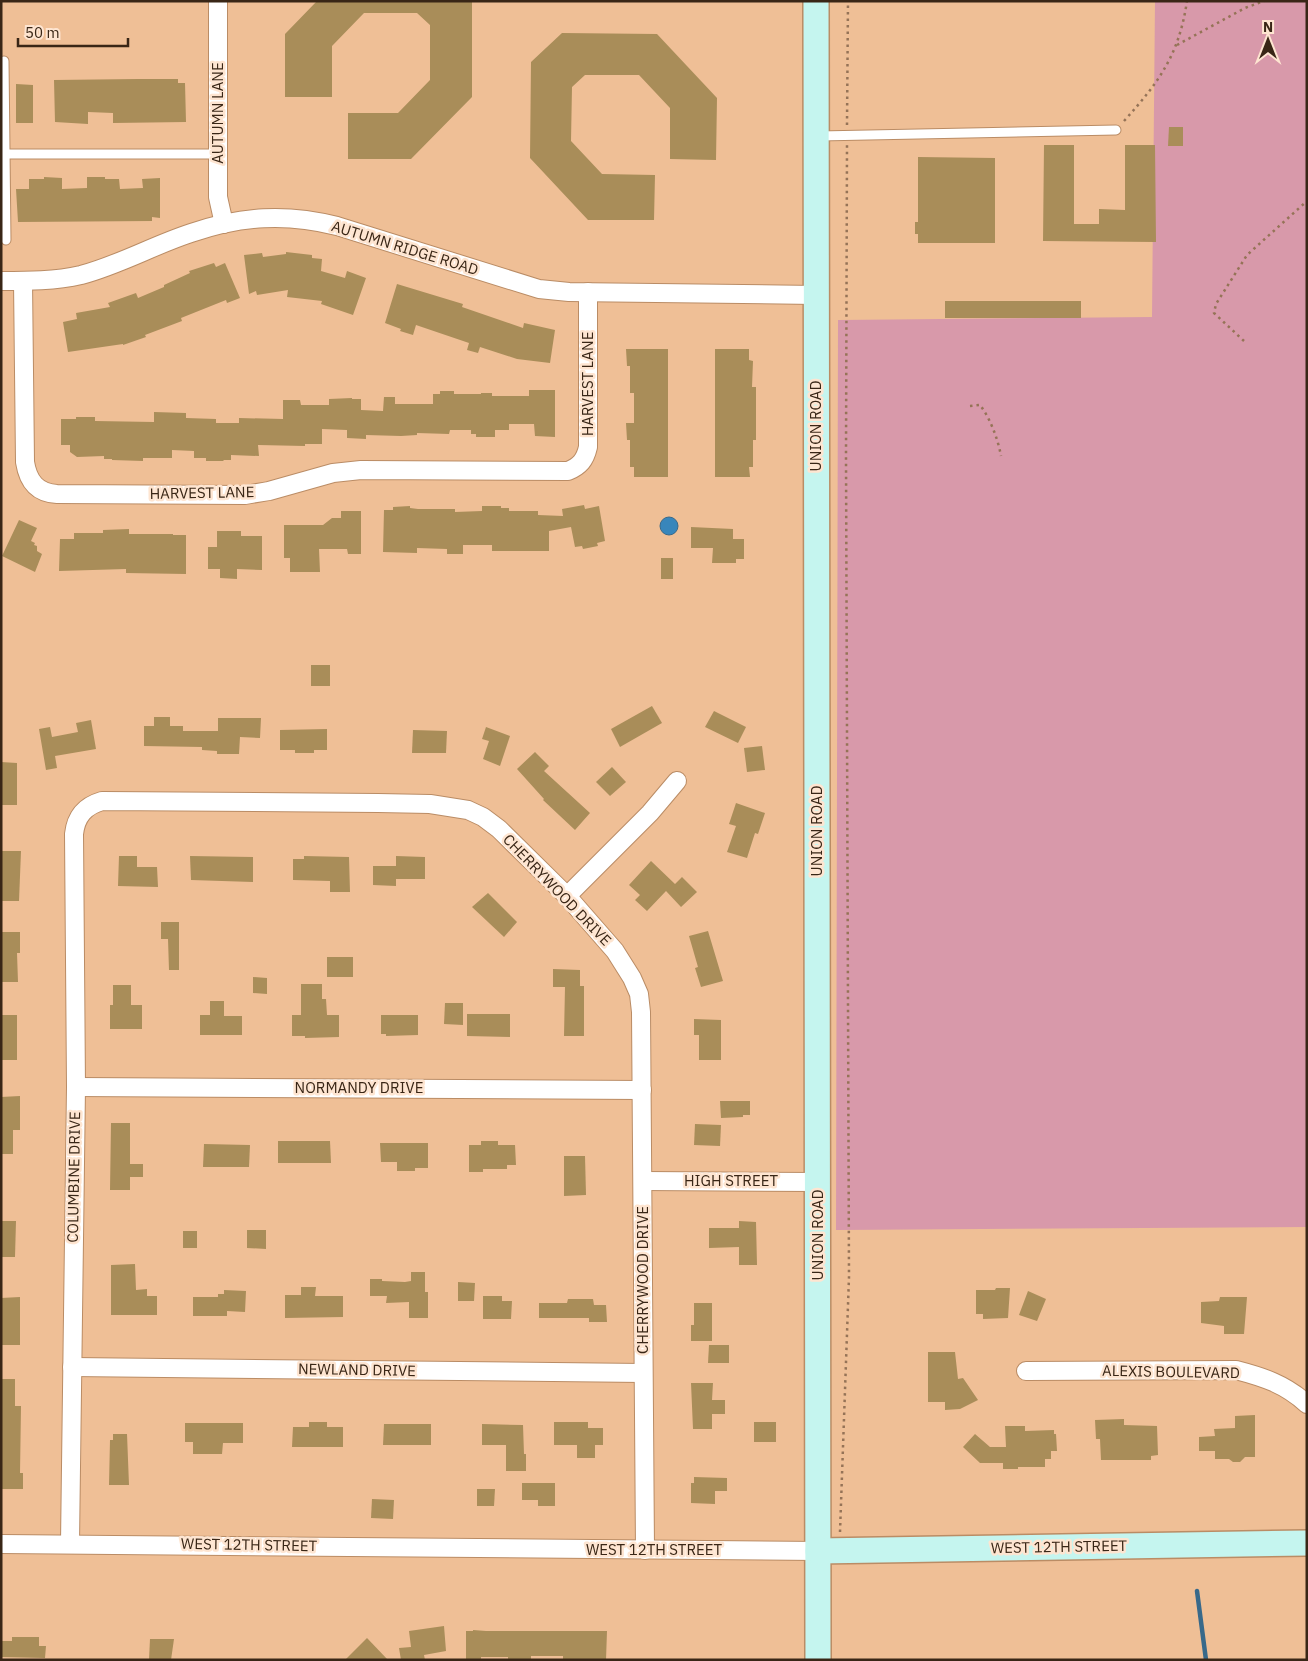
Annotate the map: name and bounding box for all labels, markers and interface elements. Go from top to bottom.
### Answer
scale bar [18,15,128,47]
north arrow [1243,15,1293,65]
text: N [1263,18,1273,36]
text: 50 m [25,23,60,42]
street label: AUTUMN LANE [208,62,227,164]
street label: AUTUMN RIDGE ROAD [329,216,481,279]
street label: HARVEST LANE [578,332,597,436]
street label: UNION ROAD [806,380,825,472]
street label: HARVEST LANE [149,482,255,503]
street label: UNION ROAD [807,785,826,877]
street label: CHERRYWOOD DRIVE [499,830,616,950]
street label: NORMANDY DRIVE [295,1078,423,1097]
street label: COLUMBINE DRIVE [63,1111,84,1243]
street label: HIGH STREET [684,1171,778,1190]
street label: UNION ROAD [808,1189,827,1281]
street label: CHERRYWOOD DRIVE [633,1206,652,1354]
street label: NEWLAND DRIVE [298,1359,416,1380]
street label: ALEXIS BOULEVARD [1102,1361,1240,1382]
street label: WEST 12TH STREET [181,1534,318,1555]
street label: WEST 12TH STREET [991,1536,1128,1557]
street label: WEST 12TH STREET [586,1540,723,1559]

